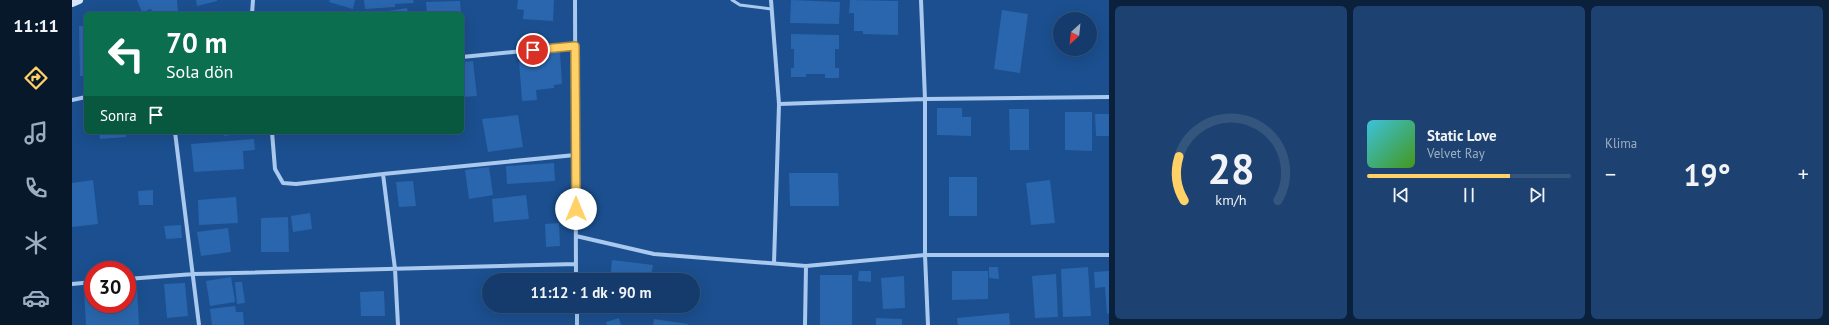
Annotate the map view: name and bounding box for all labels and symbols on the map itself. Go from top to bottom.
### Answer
north arrow [1053,12,1097,56]
pin [516,33,550,67]
position arrow [555,188,597,230]
speed limit sign: 30 [84,261,136,313]

